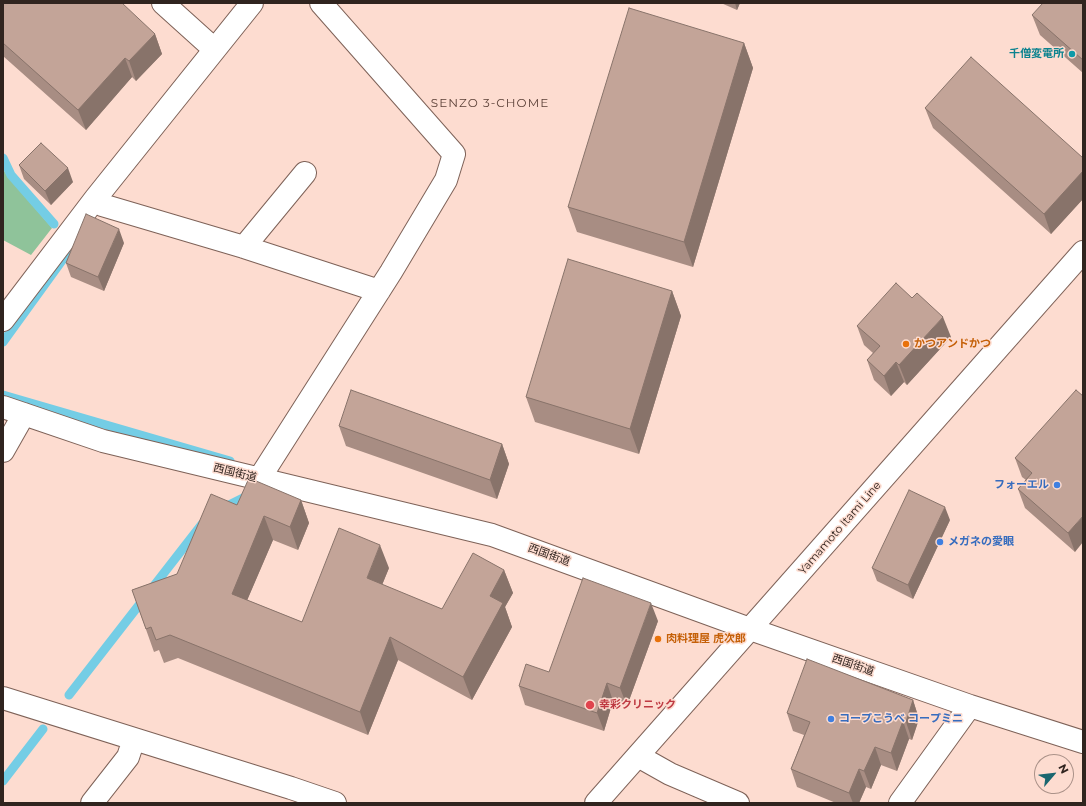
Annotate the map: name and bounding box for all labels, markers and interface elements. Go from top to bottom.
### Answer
place label: 千僧変電所 [1009,47,1064,61]
marker: 千僧変電所 [1067,49,1077,59]
district label: SENZO 3-CHOME [431,96,549,110]
place label: かつアンドかつ [914,337,991,351]
marker: かつアンドかつ [901,339,911,349]
street label: 西国街道 [212,461,258,485]
place label: フォーエル [994,478,1049,492]
street label: Yamamoto Itami Line [796,479,884,577]
marker: フォーエル [1052,480,1062,490]
place label: メガネの愛眼 [948,535,1014,549]
marker: メガネの愛眼 [935,537,945,547]
street label: 西国街道 [526,541,572,569]
place label: 肉料理屋 虎次郎 [666,632,746,646]
marker: 肉料理屋 虎次郎 [653,634,663,644]
street label: 西国街道 [830,652,876,678]
place label: 幸彩クリニック [599,698,676,712]
marker: 幸彩クリニック [584,699,596,711]
place label: コープこうべ コープミニ [839,712,963,726]
marker: コープこうべ コープミニ [826,714,836,724]
north arrow [1034,754,1074,794]
text: N [1055,762,1072,776]

